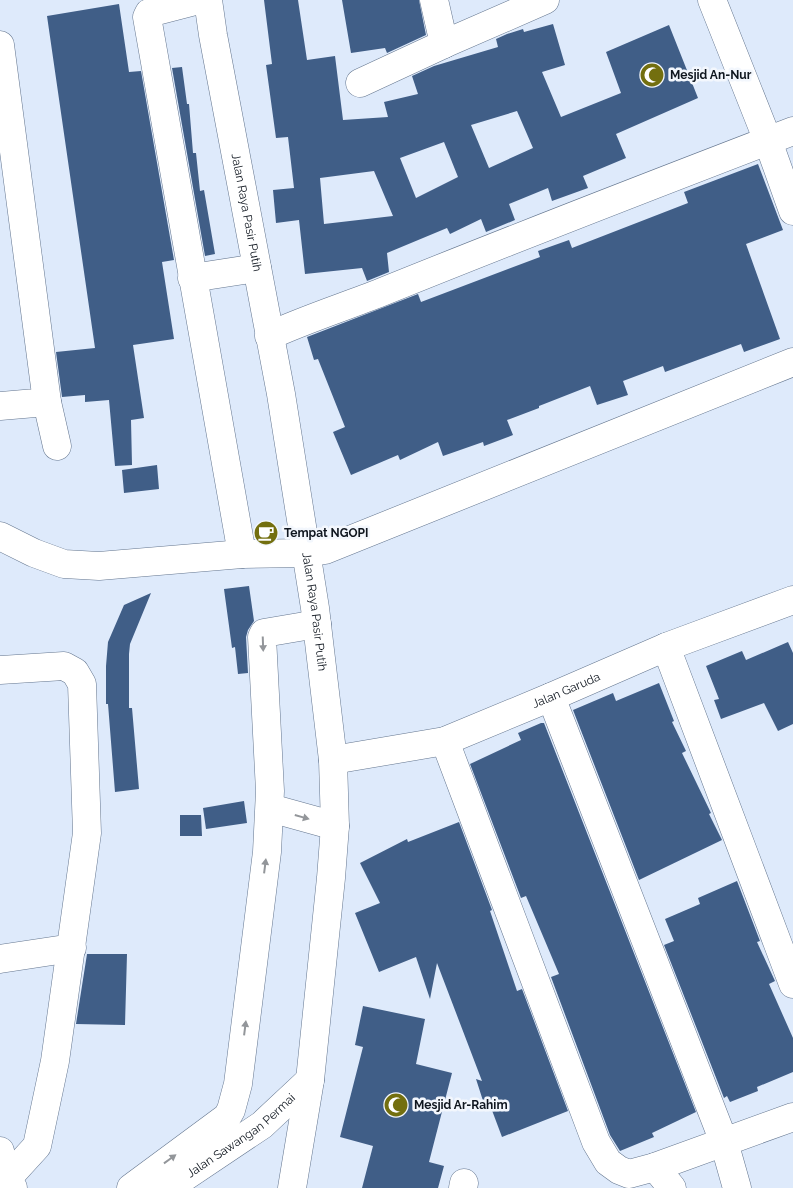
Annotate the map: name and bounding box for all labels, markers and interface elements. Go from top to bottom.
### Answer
mosque icon: Mesjid An-Nur [639,62,665,88]
place label: Mesjid An-Nur [670,68,752,82]
street label: Jalan Raya Pasir Putih [229,152,265,273]
cafe icon: Tempat NGOPI [253,520,279,546]
place label: Tempat NGOPI [284,526,368,540]
street label: Jalan Raya Pasir Putih [299,551,329,672]
one-way arrow [259,637,267,653]
street label: Jalan Garuda [530,669,602,711]
one-way arrow [295,813,310,821]
one-way arrow [262,858,270,874]
one-way arrow [241,1019,249,1035]
street label: Jalan Sawangan Permai [184,1091,298,1180]
mosque icon: Mesjid Ar-Rahim [383,1092,409,1118]
place label: Mesjid Ar-Rahim [414,1098,508,1112]
one-way arrow [163,1154,177,1164]

